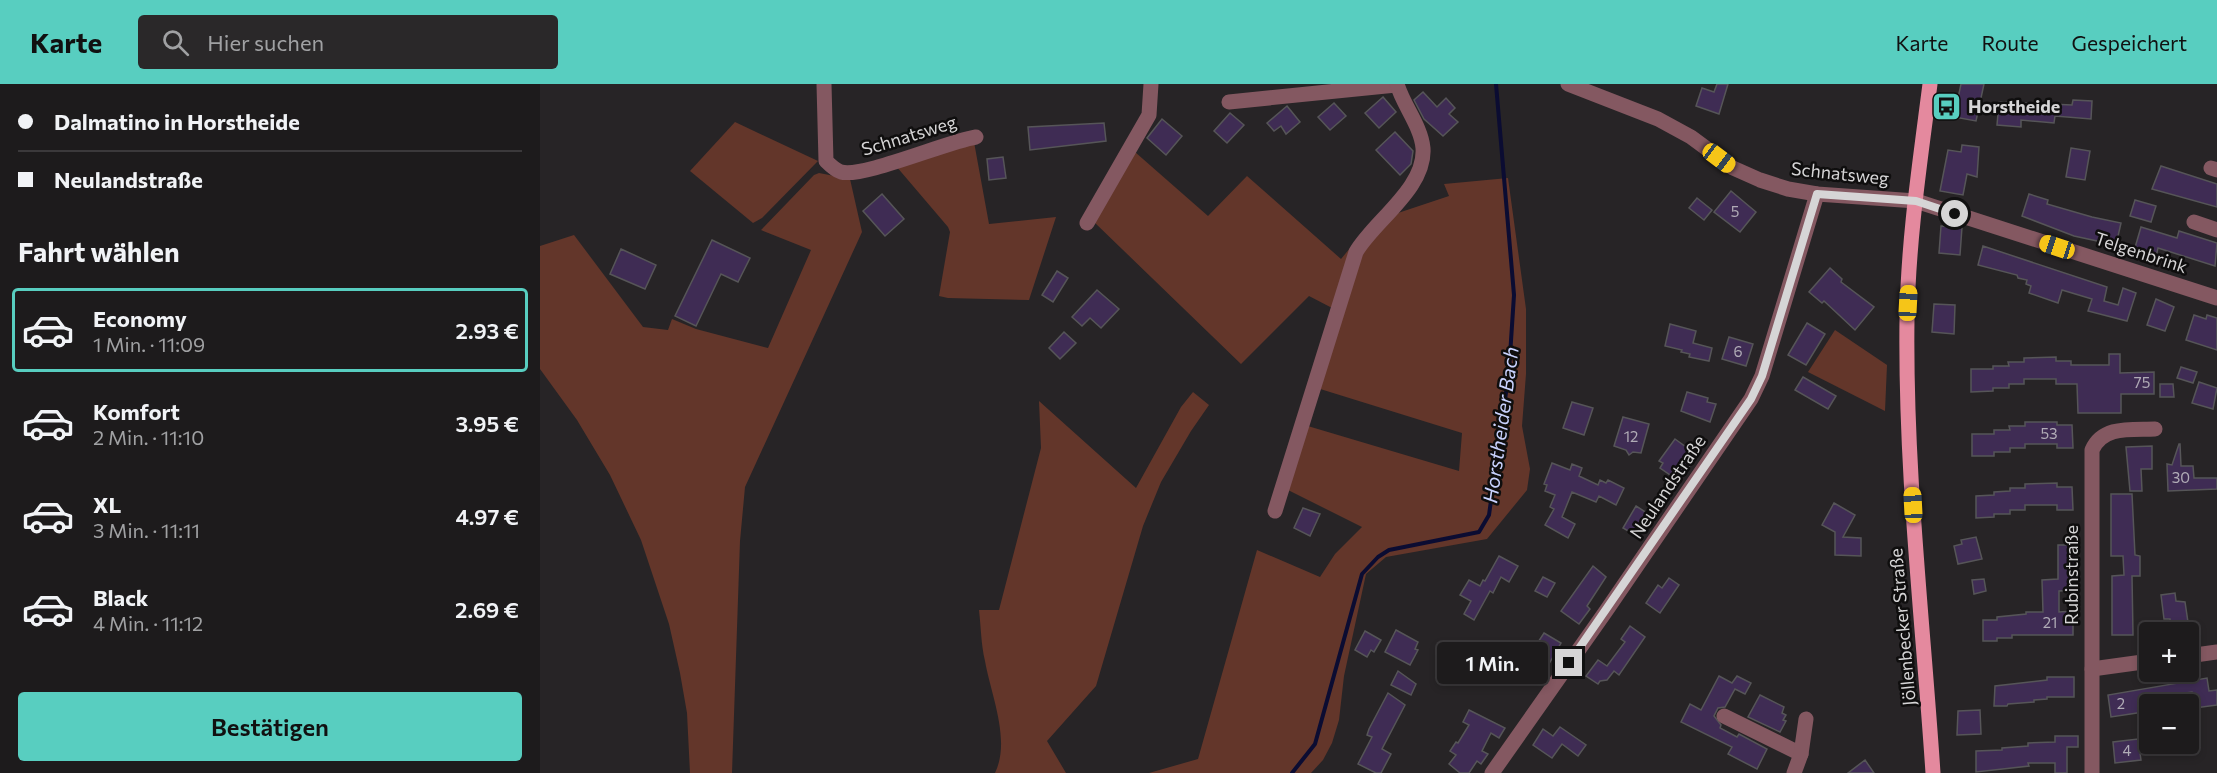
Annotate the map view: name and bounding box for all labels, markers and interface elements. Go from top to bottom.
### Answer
search box [138,15,558,69]
text: Karte [30,25,102,59]
icon: search [159,26,192,59]
text: Hier suchen [207,29,324,56]
text: Karte [1895,30,1948,55]
text: Route [1981,30,2039,55]
text: Gespeichert [2072,30,2187,55]
bus stop icon: Horstheide [1931,91,1963,123]
place label: Horstheide [1968,95,2060,117]
text: Dalmatino in Horstheide [54,108,300,135]
street label: Schnatsweg [859,110,959,160]
car [1699,140,1739,176]
street label: Schnatsweg [1790,157,1890,189]
text: Neulandstraße [54,166,203,193]
route start [1941,200,1968,227]
house number: 5 [1731,202,1739,220]
street label: Telgenbrink [2092,227,2191,277]
car [2037,233,2077,261]
text: Fahrt wählen [18,235,180,268]
car [1898,285,1918,321]
icon: car [21,303,75,357]
text: Economy [93,305,187,332]
text: 2.93 € [456,317,519,344]
text: 1 Min. · 11:09 [93,332,205,356]
house number: 6 [1733,342,1743,360]
water label: Horstheider Bach [1477,345,1523,505]
house number: 75 [2134,373,2150,391]
icon: car [21,396,75,450]
text: Komfort [93,398,180,425]
text: 3.95 € [455,410,519,437]
house number: 53 [2040,424,2058,442]
text: 2 Min. · 11:10 [93,425,204,449]
house number: 12 [1624,427,1638,445]
street label: Neulandstraße [1624,430,1710,542]
house number: 30 [2172,468,2190,486]
car [1903,487,1923,523]
icon: car [21,489,75,543]
text: XL [93,491,121,518]
text: 4.97 € [455,503,519,530]
text: 3 Min. · 11:11 [93,518,200,542]
street label: Rubinstraße [2060,525,2082,625]
street label: Jöllenbecker Straße [1884,547,1920,707]
icon: car [21,582,75,636]
text: Black [93,584,148,611]
text: 2.69 € [455,596,519,623]
text: 4 Min. · 11:12 [93,611,203,635]
house number: 21 [2043,613,2057,631]
map controls [2139,622,2199,754]
button: + [2139,622,2199,682]
callout: 1 Min. [1437,642,1548,684]
route end [1555,649,1582,676]
text: 1 Min. [1466,651,1520,675]
button: Bestätigen [18,692,522,761]
house number: 2 [2117,694,2125,712]
button: − [2139,694,2199,754]
house number: 4 [2123,741,2132,759]

